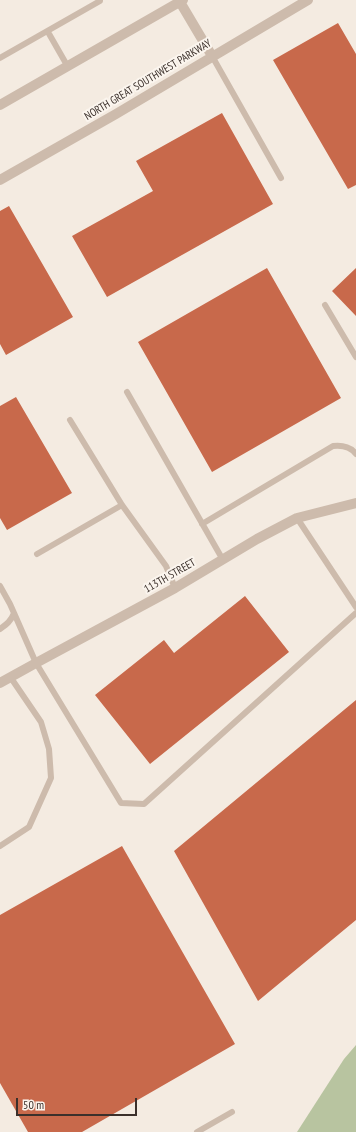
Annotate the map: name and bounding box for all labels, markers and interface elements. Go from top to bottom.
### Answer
street label: NORTH GREAT SOUTHWEST PARKWAY [82,37,214,123]
street label: 113TH STREET [142,556,198,596]
scale bar [18,1090,139,1116]
text: 50 m [23,1097,44,1112]

